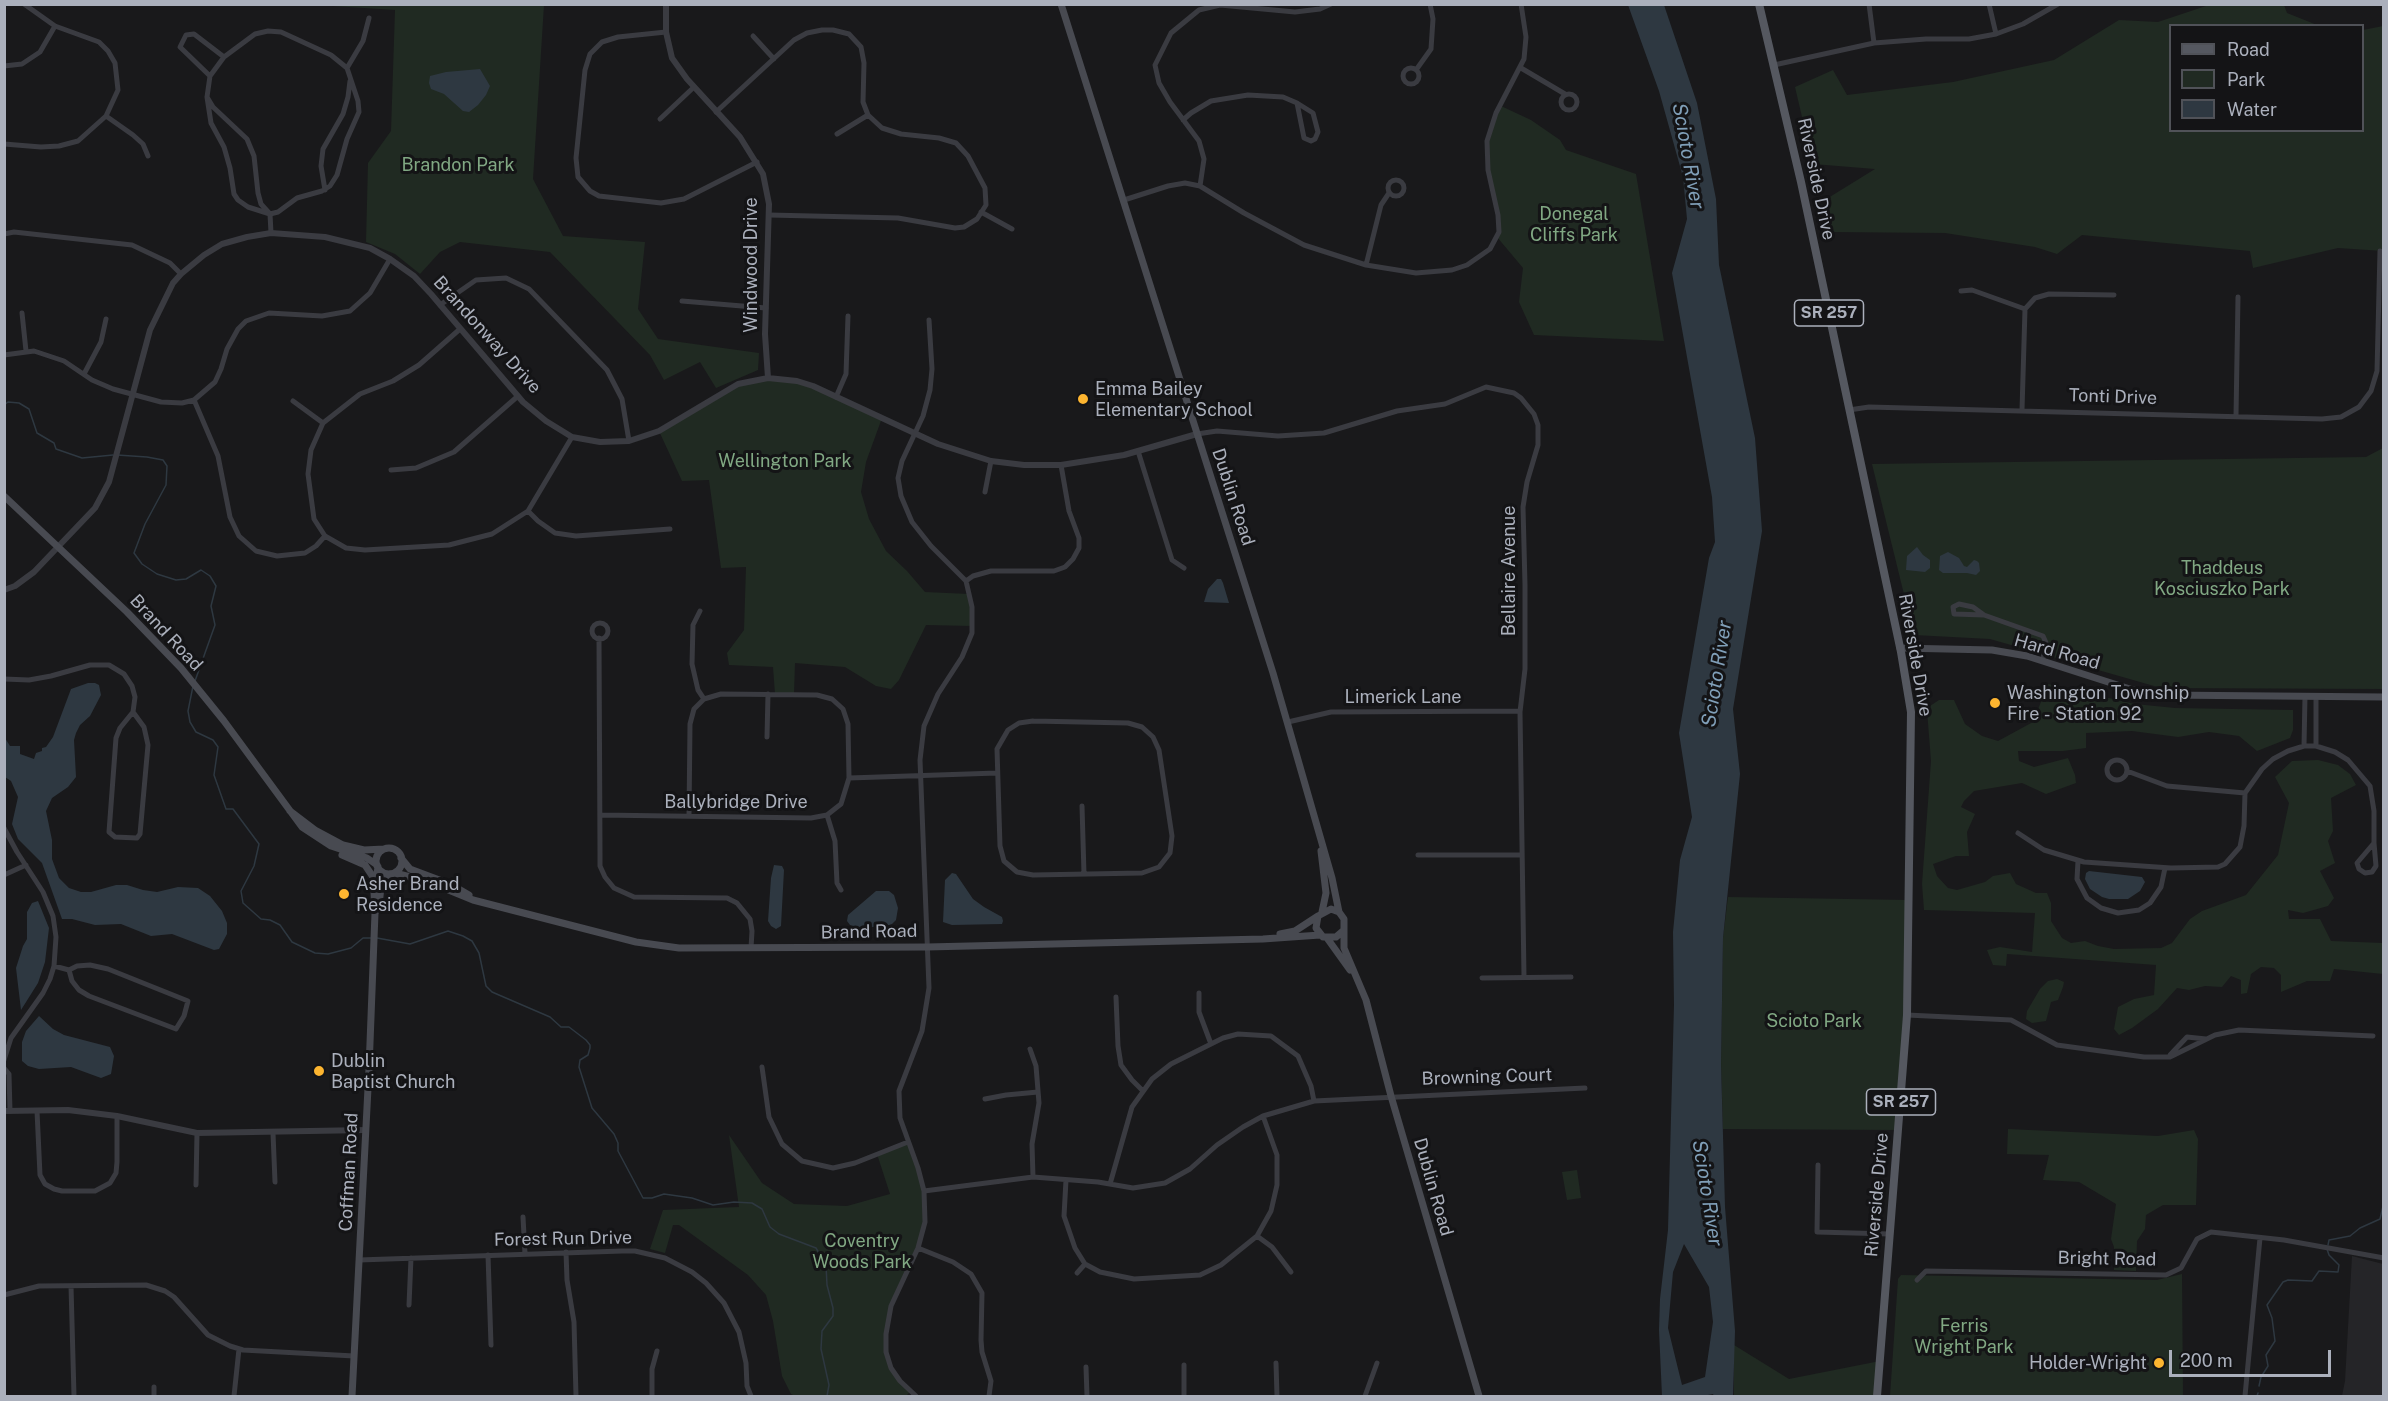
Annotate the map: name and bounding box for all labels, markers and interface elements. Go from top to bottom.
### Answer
legend [2169,24,2364,132]
text: Road [2227,39,2270,60]
text: Park [2227,69,2265,90]
text: Water [2227,99,2277,120]
water label: Scioto River [1667,101,1709,211]
street label: Riverside Drive [1792,116,1840,242]
park label: Brandon Park [401,154,515,176]
street label: Windwood Drive [740,197,762,333]
park label: Donegal Cliffs Park [1530,203,1618,246]
street label: Brandonway Drive [429,272,545,398]
road number: SR 257 [1794,300,1864,326]
place label: Emma Bailey Elementary School [1095,378,1253,420]
street label: Tonti Drive [2068,385,2158,409]
marker: Emma Bailey Elementary School [1076,392,1090,406]
street label: Dublin Road [1207,446,1259,548]
park label: Wellington Park [718,450,852,472]
street label: Bellaire Avenue [1498,506,1520,636]
park label: Thaddeus Kosciuszko Park [2154,557,2290,600]
street label: Brand Road [125,590,207,676]
street label: Riverside Drive [1894,592,1936,718]
water label: Scioto River [1697,619,1737,729]
street label: Hard Road [2012,629,2102,675]
place label: Washington Township Fire - Station 92 [2007,682,2189,724]
street label: Limerick Lane [1344,686,1462,708]
marker: Washington Township Fire - Station 92 [1988,696,2002,710]
street label: Ballybridge Drive [664,791,808,813]
place label: Asher Brand Residence [356,873,459,916]
marker: Asher Brand Residence [337,887,351,901]
street label: Brand Road [820,920,918,944]
park label: Scioto Park [1766,1010,1862,1032]
place label: Dublin Baptist Church [331,1050,455,1092]
marker: Dublin Baptist Church [312,1064,326,1078]
street label: Browning Court [1421,1064,1553,1090]
road number: SR 257 [1866,1089,1936,1115]
street label: Coffman Road [335,1112,363,1232]
street label: Riverside Drive [1861,1132,1893,1258]
street label: Dublin Road [1409,1135,1457,1239]
water label: Scioto River [1687,1138,1727,1248]
street label: Forest Run Drive [494,1227,632,1251]
park label: Coventry Woods Park [812,1230,912,1272]
street label: Bright Road [2057,1247,2157,1271]
park label: Ferris Wright Park [1914,1315,2014,1358]
scale bar [2172,1338,2334,1376]
text: 200 m [2180,1350,2233,1371]
place label: Holder-Wright [2029,1352,2147,1374]
marker: Holder-Wright [2152,1356,2166,1370]

